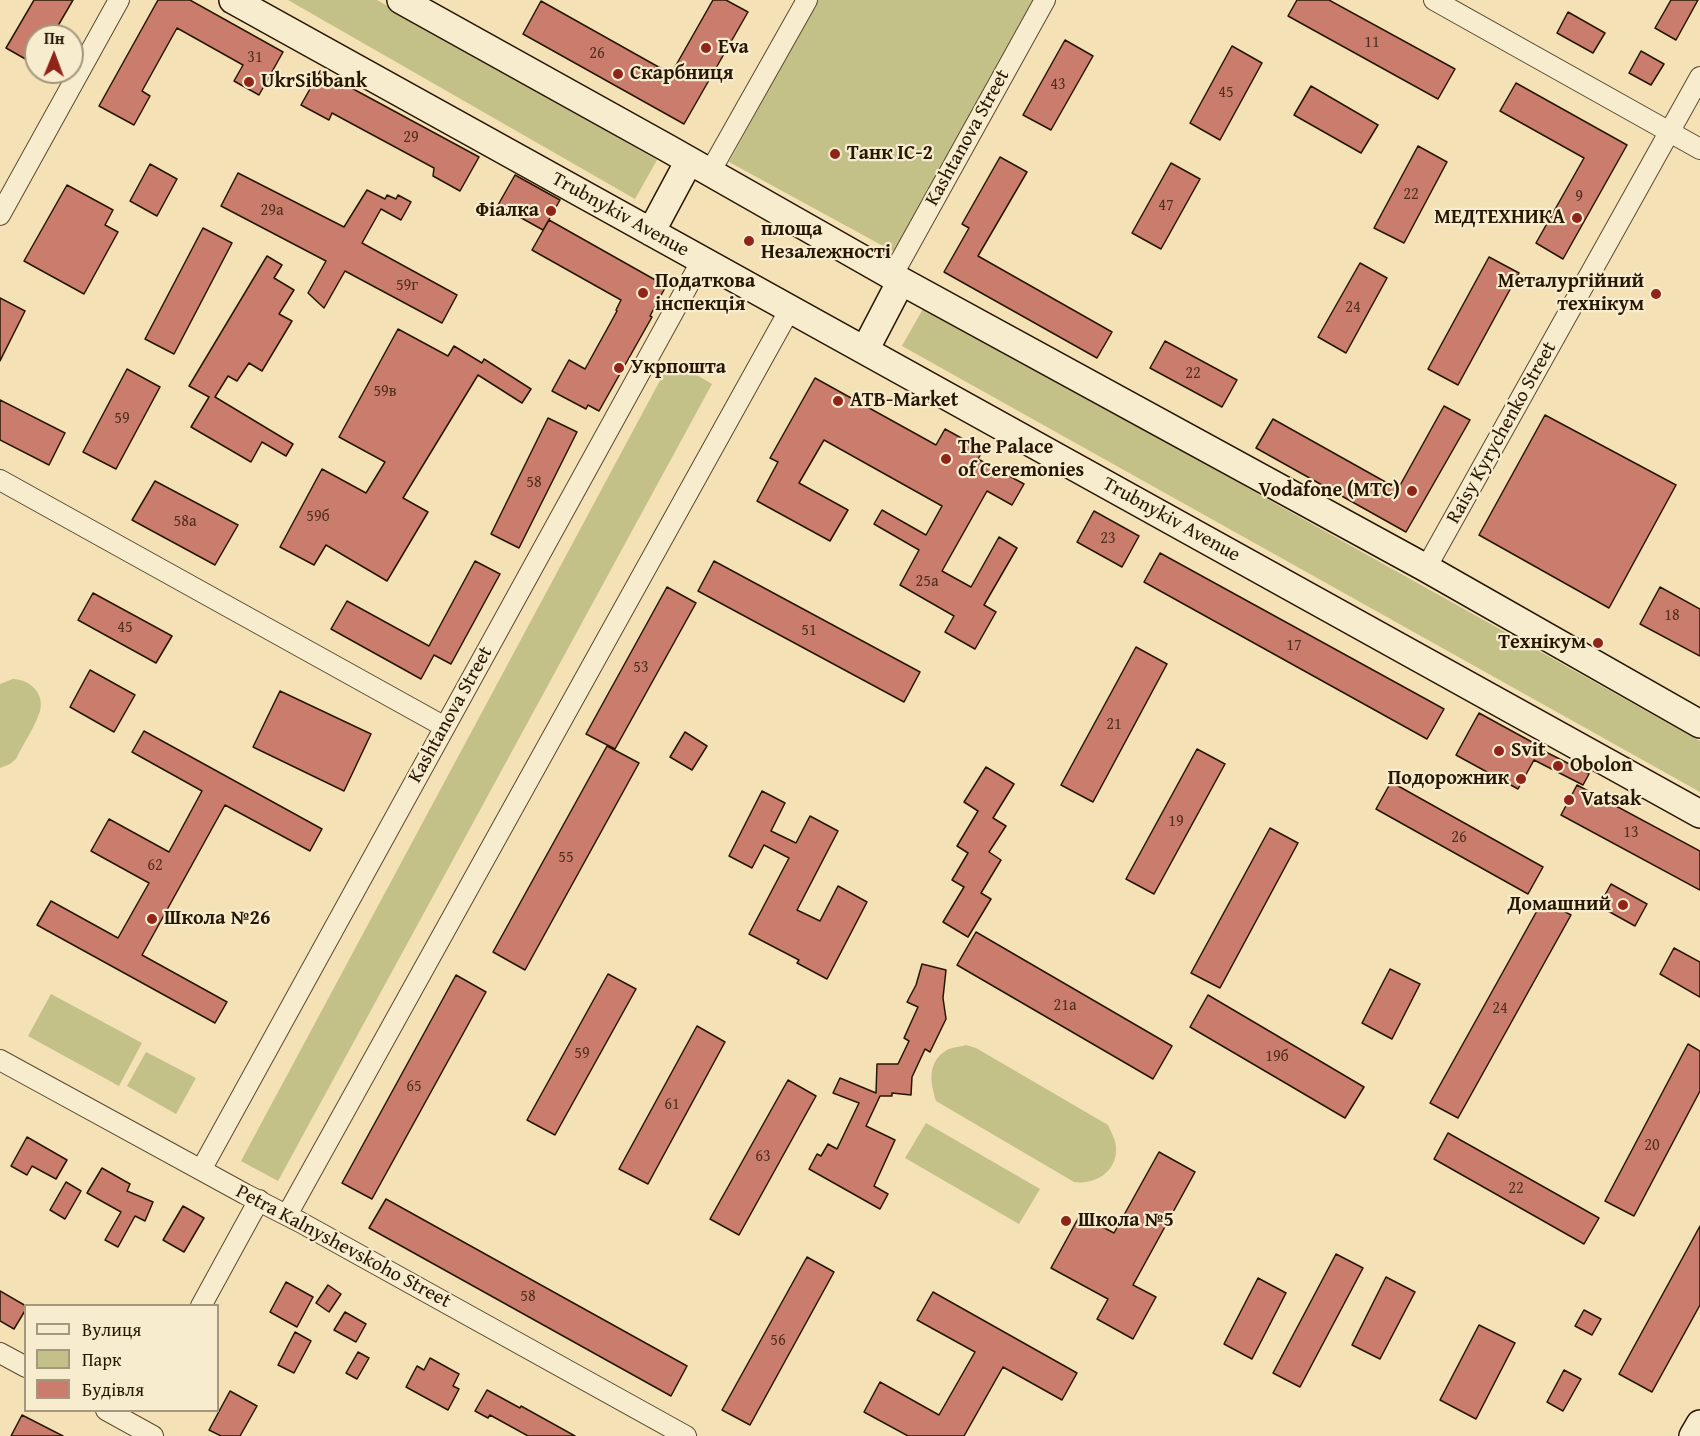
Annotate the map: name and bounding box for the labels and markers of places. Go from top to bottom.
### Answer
place label: Eva [718,36,749,60]
marker: Eva [699,41,713,55]
place label: Скарбниця [630,62,734,86]
marker: Скарбниця [611,67,625,81]
place label: UkrSibbank [261,70,367,94]
marker: UkrSibbank [242,75,256,89]
place label: Танк ІС-2 [847,142,933,166]
marker: Танк ІС-2 [828,147,842,161]
place label: Фіалка [475,199,539,223]
marker: Фіалка [544,204,558,218]
place label: МЕДТЕХНИКА [1434,206,1565,230]
marker: МЕДТЕХНИКА [1570,211,1584,225]
place label: площа Незалежності [761,218,891,265]
marker: площа Незалежності [742,234,756,248]
place label: Податкова інспекція [655,270,755,317]
place label: Металургійний технікум [1498,270,1644,317]
marker: Податкова інспекція [636,286,650,300]
marker: Металургійний технікум [1649,287,1663,301]
place label: Укрпошта [631,356,726,380]
marker: Укрпошта [612,361,626,375]
place label: ATB-Market [850,389,958,413]
marker: ATB-Market [831,394,845,408]
place label: The Palace of Ceremonies [958,436,1084,483]
marker: The Palace of Ceremonies [939,452,953,466]
place label: Vodafone (МТС) [1258,479,1400,503]
marker: Vodafone (МТС) [1405,484,1419,498]
place label: Технікум [1498,631,1586,655]
marker: Технікум [1591,636,1605,650]
place label: Svit [1511,739,1546,763]
marker: Svit [1492,744,1506,758]
place label: Obolon [1570,754,1633,778]
marker: Obolon [1551,759,1565,773]
place label: Подорожник [1388,767,1509,791]
marker: Подорожник [1514,772,1528,786]
place label: Vatsak [1581,788,1641,812]
marker: Vatsak [1562,793,1576,807]
place label: Домашний [1507,893,1611,917]
marker: Домашний [1616,898,1630,912]
place label: Школа №26 [164,907,270,931]
marker: Школа №26 [145,912,159,926]
place label: Школа №5 [1078,1209,1174,1233]
marker: Школа №5 [1059,1214,1073,1228]

